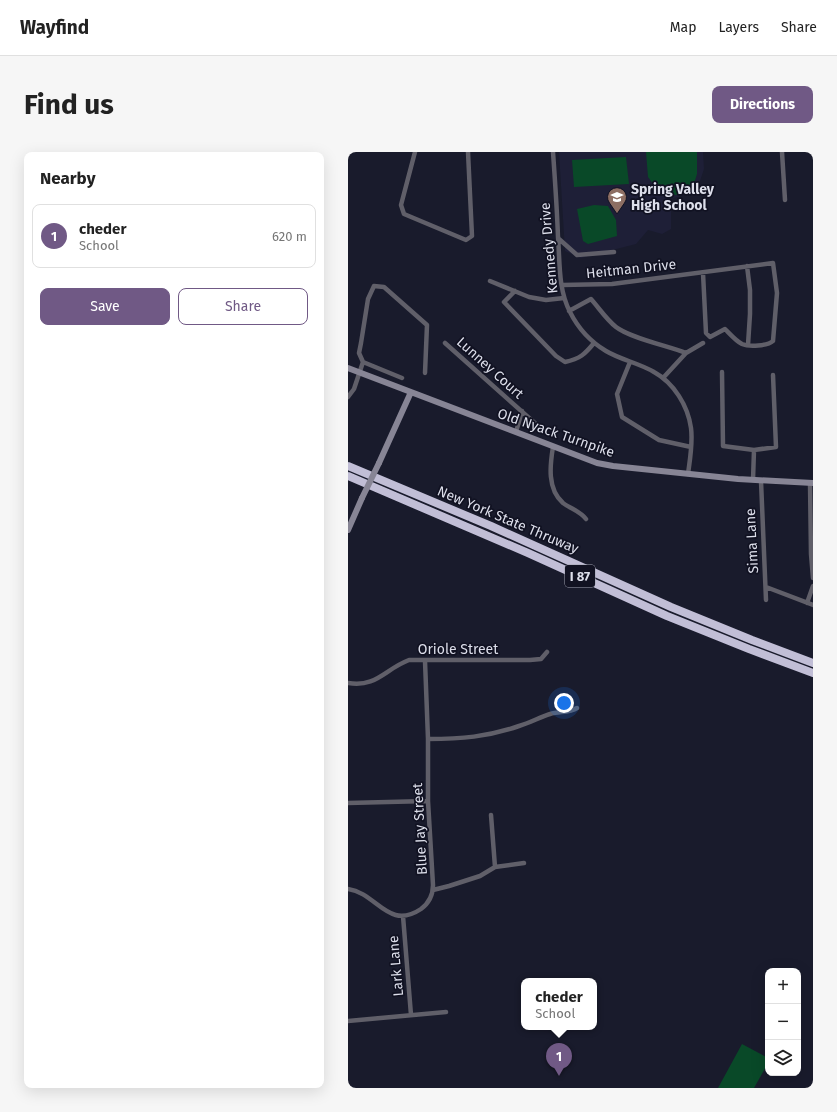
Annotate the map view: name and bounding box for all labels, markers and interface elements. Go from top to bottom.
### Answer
text: Wayfind [20,16,89,39]
text: Map [670,19,696,36]
text: Layers [718,19,759,36]
text: Share [781,19,817,36]
button: Directions [712,86,813,123]
text: Find us [24,88,114,121]
text: Nearby [40,168,95,189]
place label: Spring Valley High School [631,181,715,214]
school or university icon: Spring Valley High School [606,186,628,214]
street label: Kennedy Drive [537,202,561,294]
text: cheder [79,220,126,238]
text: 1 [51,229,57,244]
text: 620 m [272,229,307,244]
text: School [79,238,119,253]
street label: Heitman Drive [585,256,677,282]
button: Save [40,288,170,325]
button: Share [178,288,308,325]
street label: Lunney Court [453,334,528,403]
street label: Old Nyack Turnpike [495,405,617,461]
street label: New York State Thruway [435,483,581,558]
street label: Sima Lane [742,508,762,574]
road number: I 87 [565,565,595,587]
street label: Oriole Street [418,641,499,658]
your location [554,693,574,713]
street label: Blue Jay Street [409,781,431,876]
street label: Lark Lane [385,935,407,997]
map controls [765,968,801,1076]
button: + [765,968,801,1004]
popup [521,978,597,1030]
text: cheder [535,988,583,1006]
button: − [765,1004,801,1040]
text: School [535,1006,575,1021]
button: layers [765,1040,801,1076]
pin: 1 [546,1043,572,1076]

